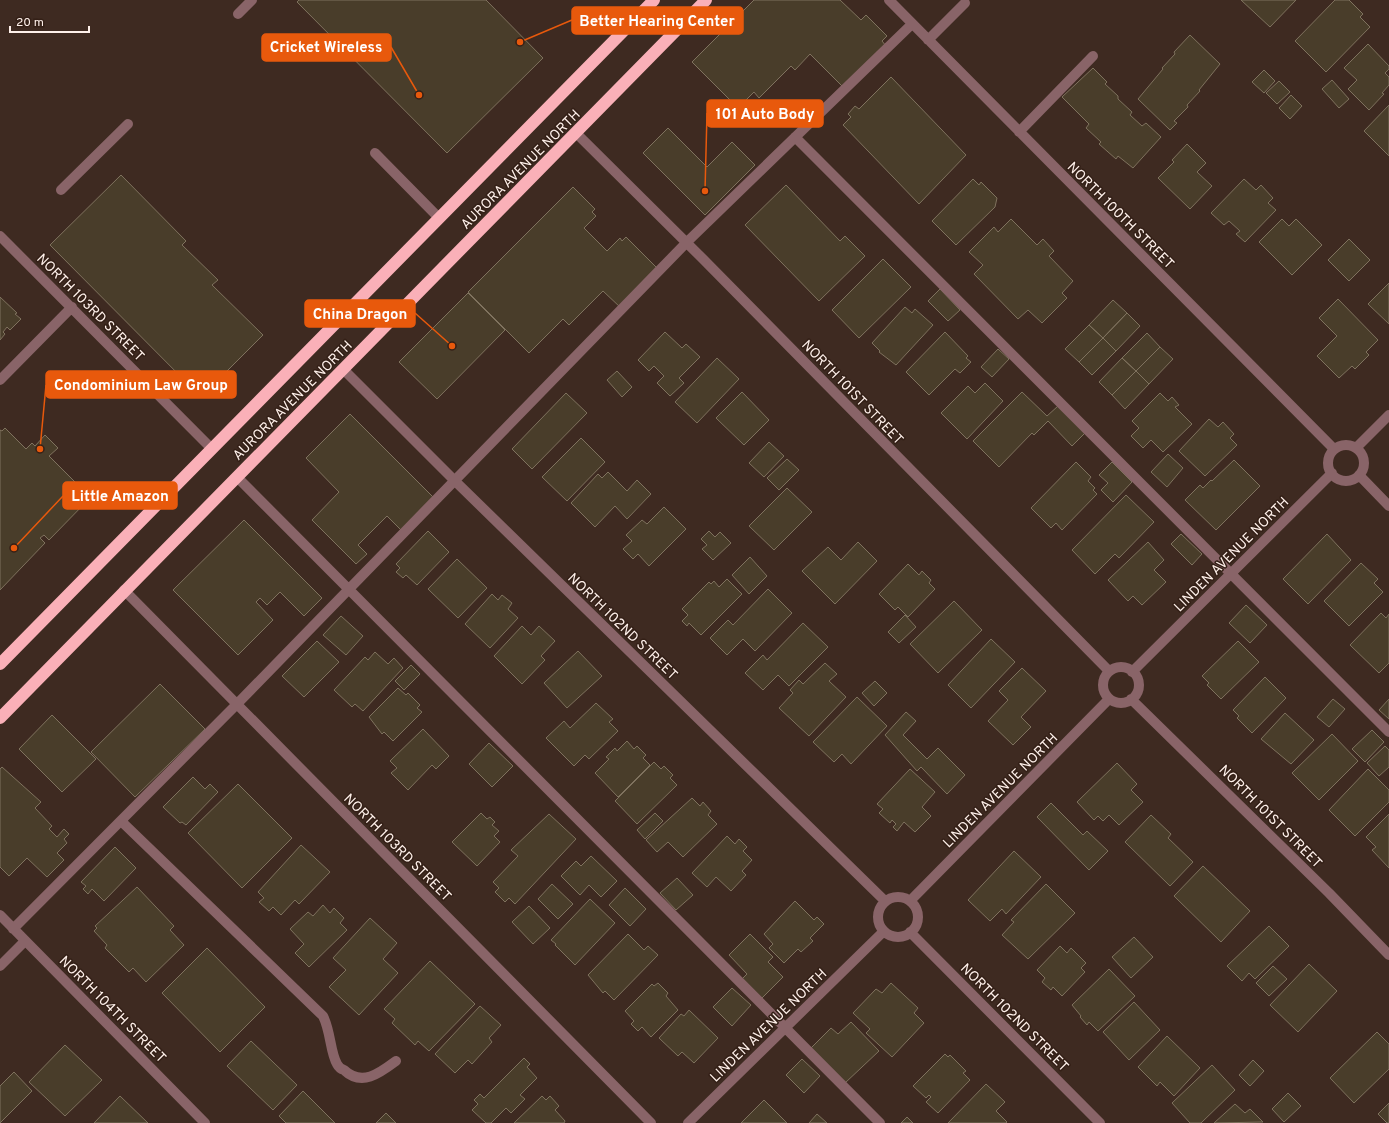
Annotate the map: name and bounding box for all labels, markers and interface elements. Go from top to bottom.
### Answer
callout: Better Hearing Center [572,7,743,34]
scale bar [10,8,89,34]
text: Better Hearing Center [579,13,735,32]
text: 20 m [16,15,44,31]
callout: Cricket Wireless [262,34,391,61]
text: Cricket Wireless [270,39,382,58]
callout: 101 Auto Body [707,100,823,127]
text: 101 Auto Body [716,106,815,125]
street label: AURORA AVENUE NORTH [458,107,584,233]
street label: NORTH 100TH STREET [1063,159,1177,273]
street label: NORTH 103RD STREET [33,251,147,365]
callout: China Dragon [305,300,415,327]
text: China Dragon [313,306,407,325]
street label: NORTH 101ST STREET [798,337,906,449]
street label: AURORA AVENUE NORTH [230,338,356,464]
callout: Condominium Law Group [46,371,236,398]
text: Condominium Law Group [54,377,228,396]
callout: Little Amazon [63,482,177,509]
text: Little Amazon [71,488,169,507]
street label: LINDEN AVENUE NORTH [1171,494,1293,616]
street label: NORTH 102ND STREET [564,570,680,684]
street label: LINDEN AVENUE NORTH [940,730,1062,852]
street label: NORTH 101ST STREET [1215,762,1325,872]
street label: NORTH 103RD STREET [340,791,454,905]
street label: NORTH 104TH STREET [55,953,169,1067]
street label: NORTH 102ND STREET [956,960,1072,1076]
street label: LINDEN AVENUE NORTH [707,966,831,1086]

